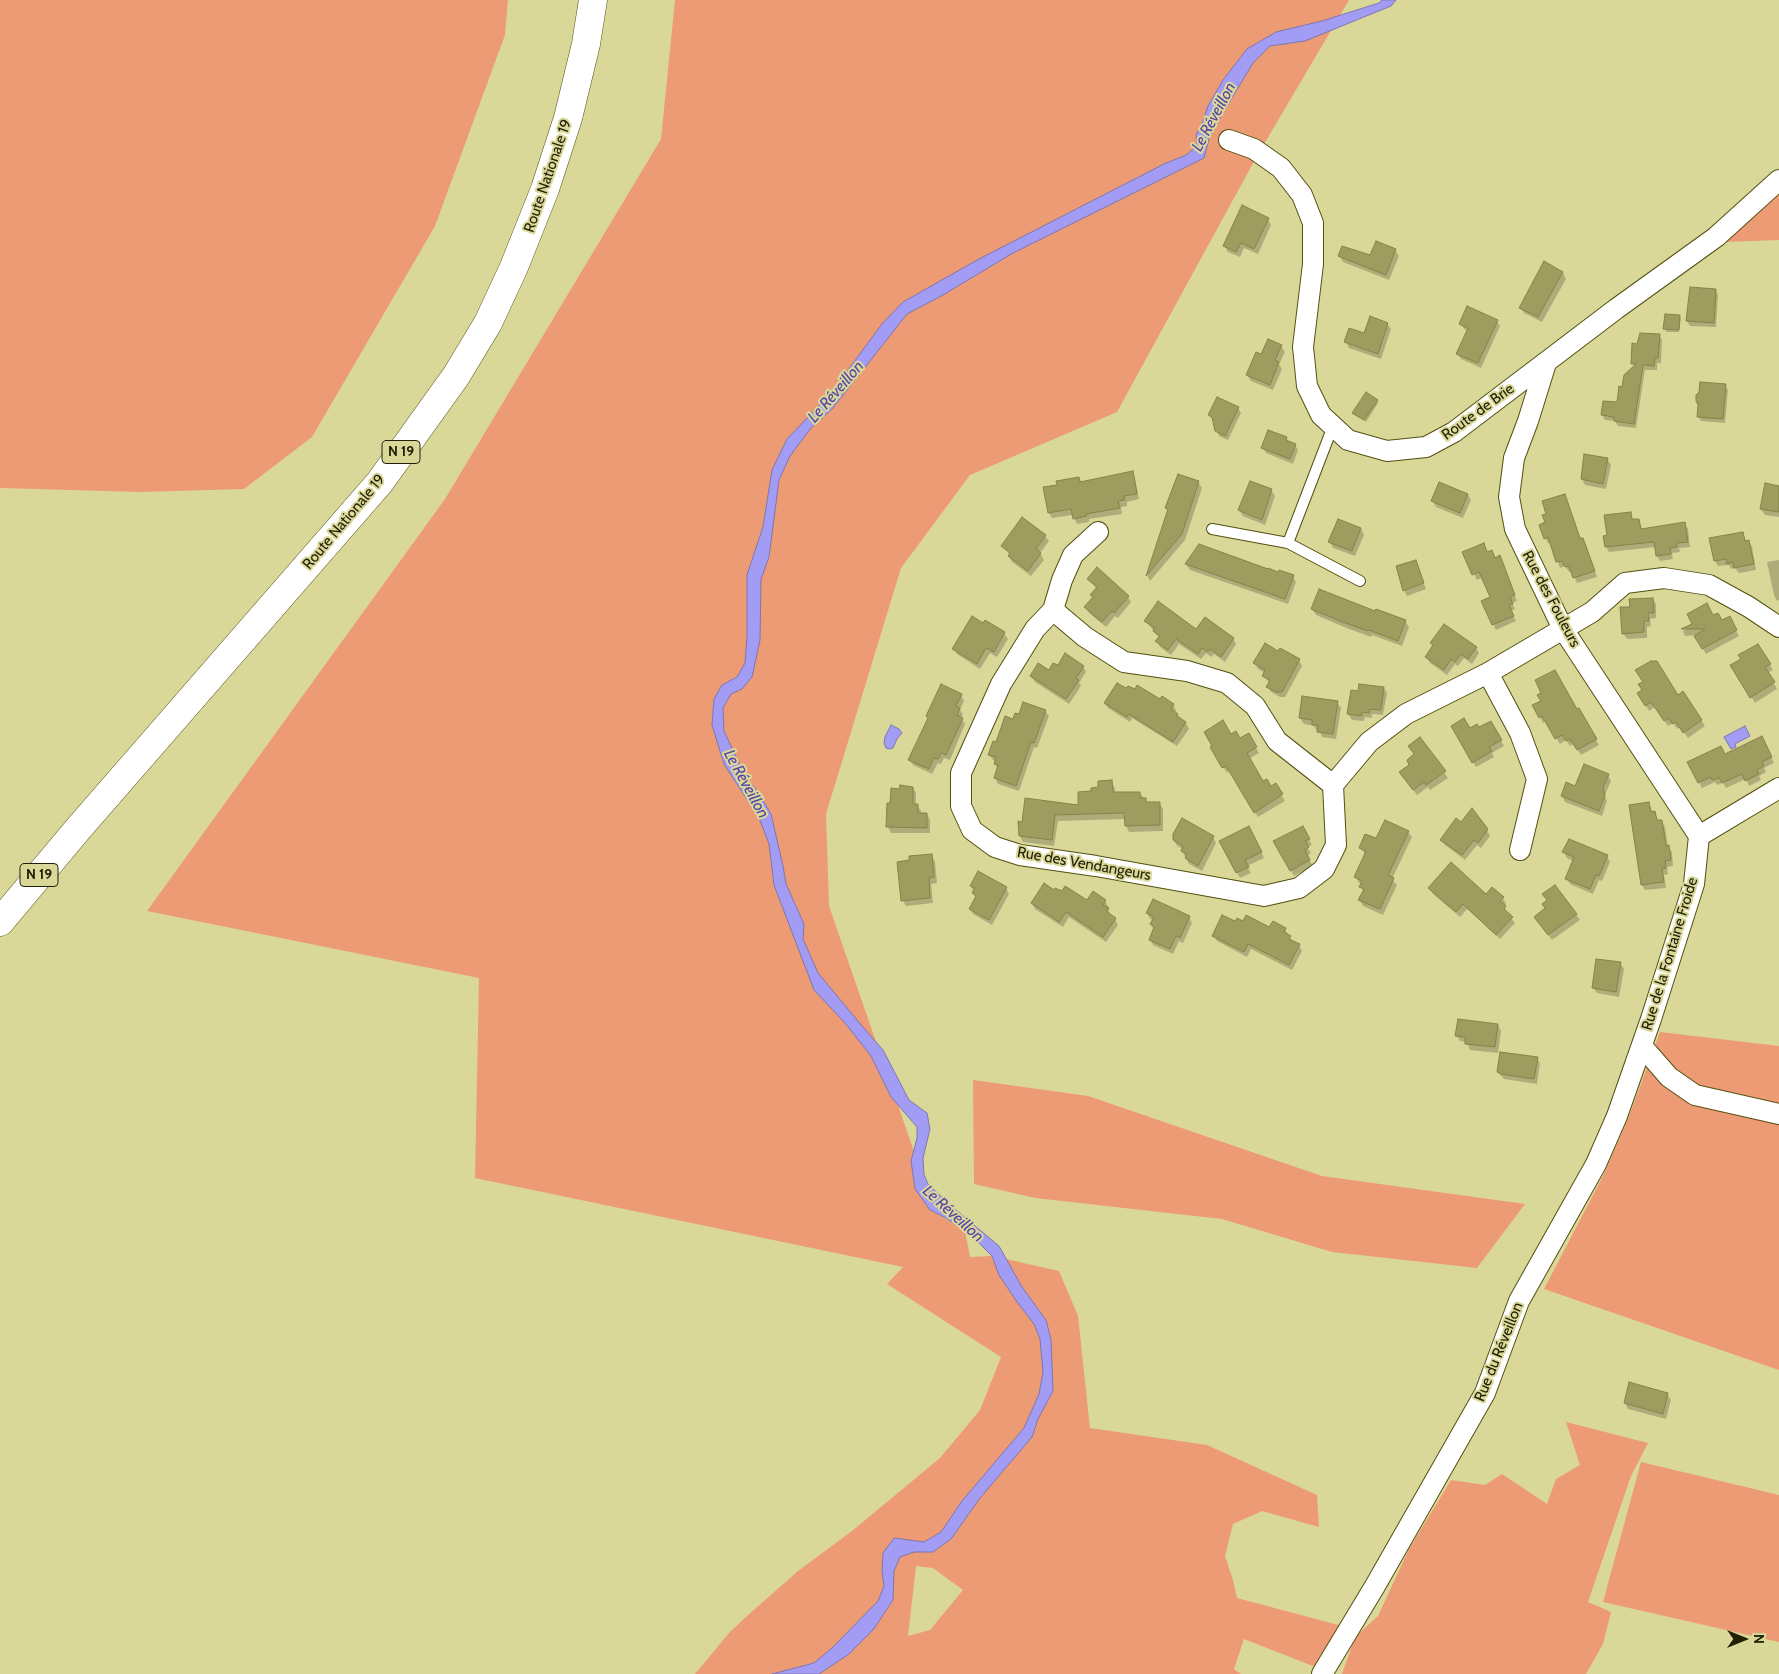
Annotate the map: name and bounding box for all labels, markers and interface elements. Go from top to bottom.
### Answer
water label: Le Réveillon [1188,79,1240,155]
street label: Route Nationale 19 [520,117,576,235]
water label: Le Réveillon [804,357,868,427]
street label: Route de Brie [1438,380,1518,444]
road number: N 19 [382,441,420,464]
street label: Route Nationale 19 [299,471,389,573]
street label: Rue des Fouleurs [1518,548,1584,650]
water label: Le Réveillon [719,746,773,822]
street label: Rue des Vendangeurs [1016,843,1152,885]
road number: N 19 [20,864,58,886]
street label: Rue de la Fontaine Froide [1638,875,1702,1033]
water label: Le Réveillon [919,1182,987,1246]
street label: Rue du Réveillon [1471,1300,1527,1404]
north arrow [1719,1614,1769,1664]
text: N [1750,1634,1768,1644]

